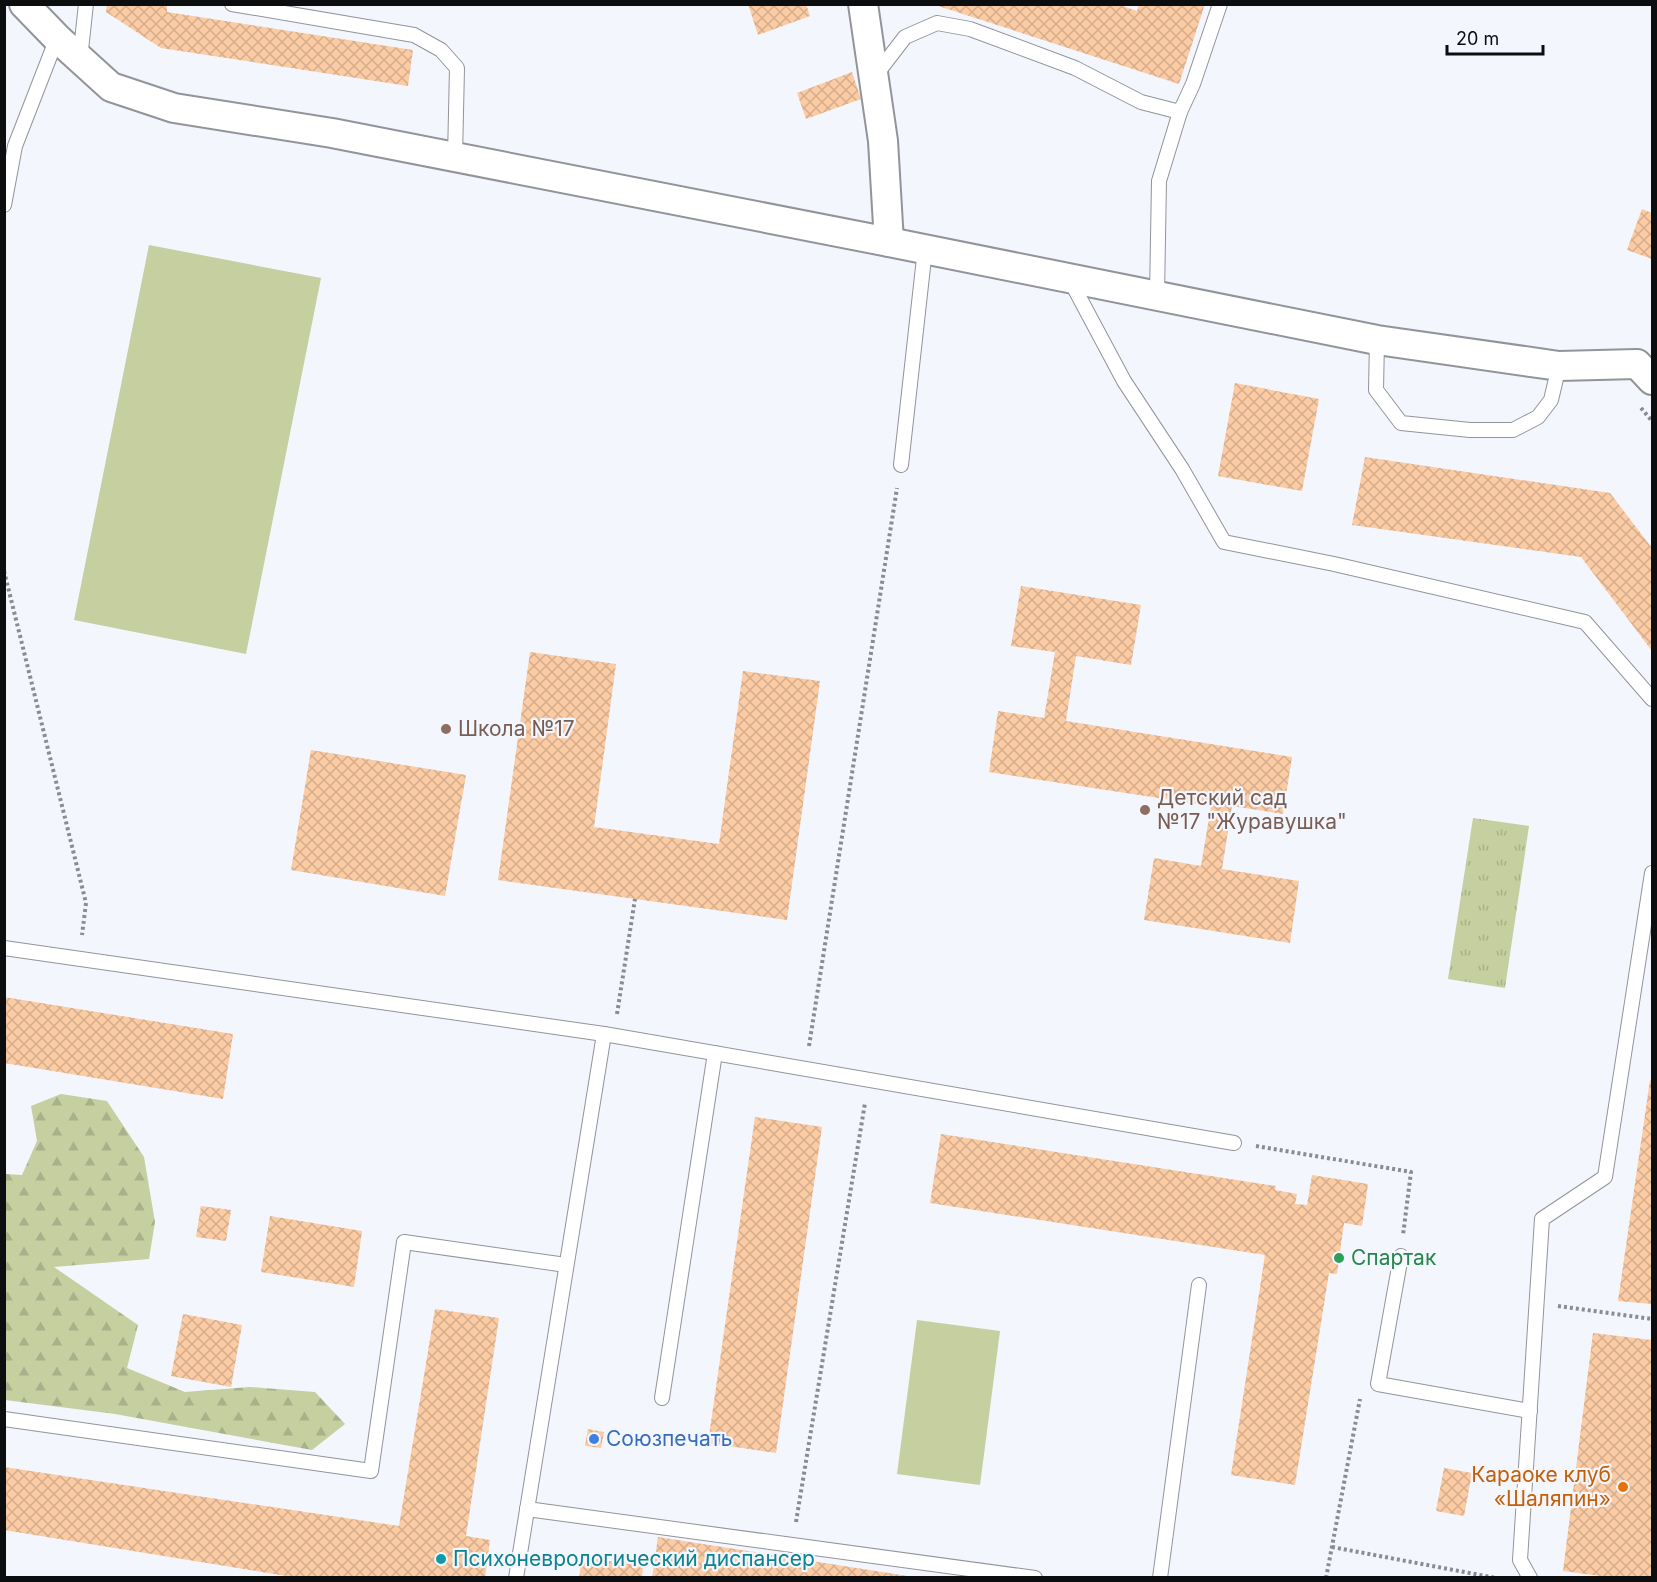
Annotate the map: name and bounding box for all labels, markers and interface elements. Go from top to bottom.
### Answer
scale bar [1447,18,1543,56]
text: 20 m [1456,28,1499,49]
place label: Школа №17 [458,716,575,741]
marker: Школа №17 [439,722,453,736]
place label: Детский сад №17 "Журавушка" [1157,785,1347,834]
marker: Детский сад №17 "Журавушка" [1138,803,1152,817]
place label: Спартак [1351,1245,1437,1270]
marker: Спартак [1332,1251,1346,1265]
place label: Союзпечать [606,1426,733,1451]
marker: Союзпечать [587,1432,601,1446]
place label: Караоке клуб «Шаляпин» [1471,1462,1611,1511]
marker: Караоке клуб «Шаляпин» [1616,1480,1630,1494]
place label: Психоневрологический диспансер [453,1546,815,1571]
marker: Психоневрологический диспансер [434,1552,448,1566]

